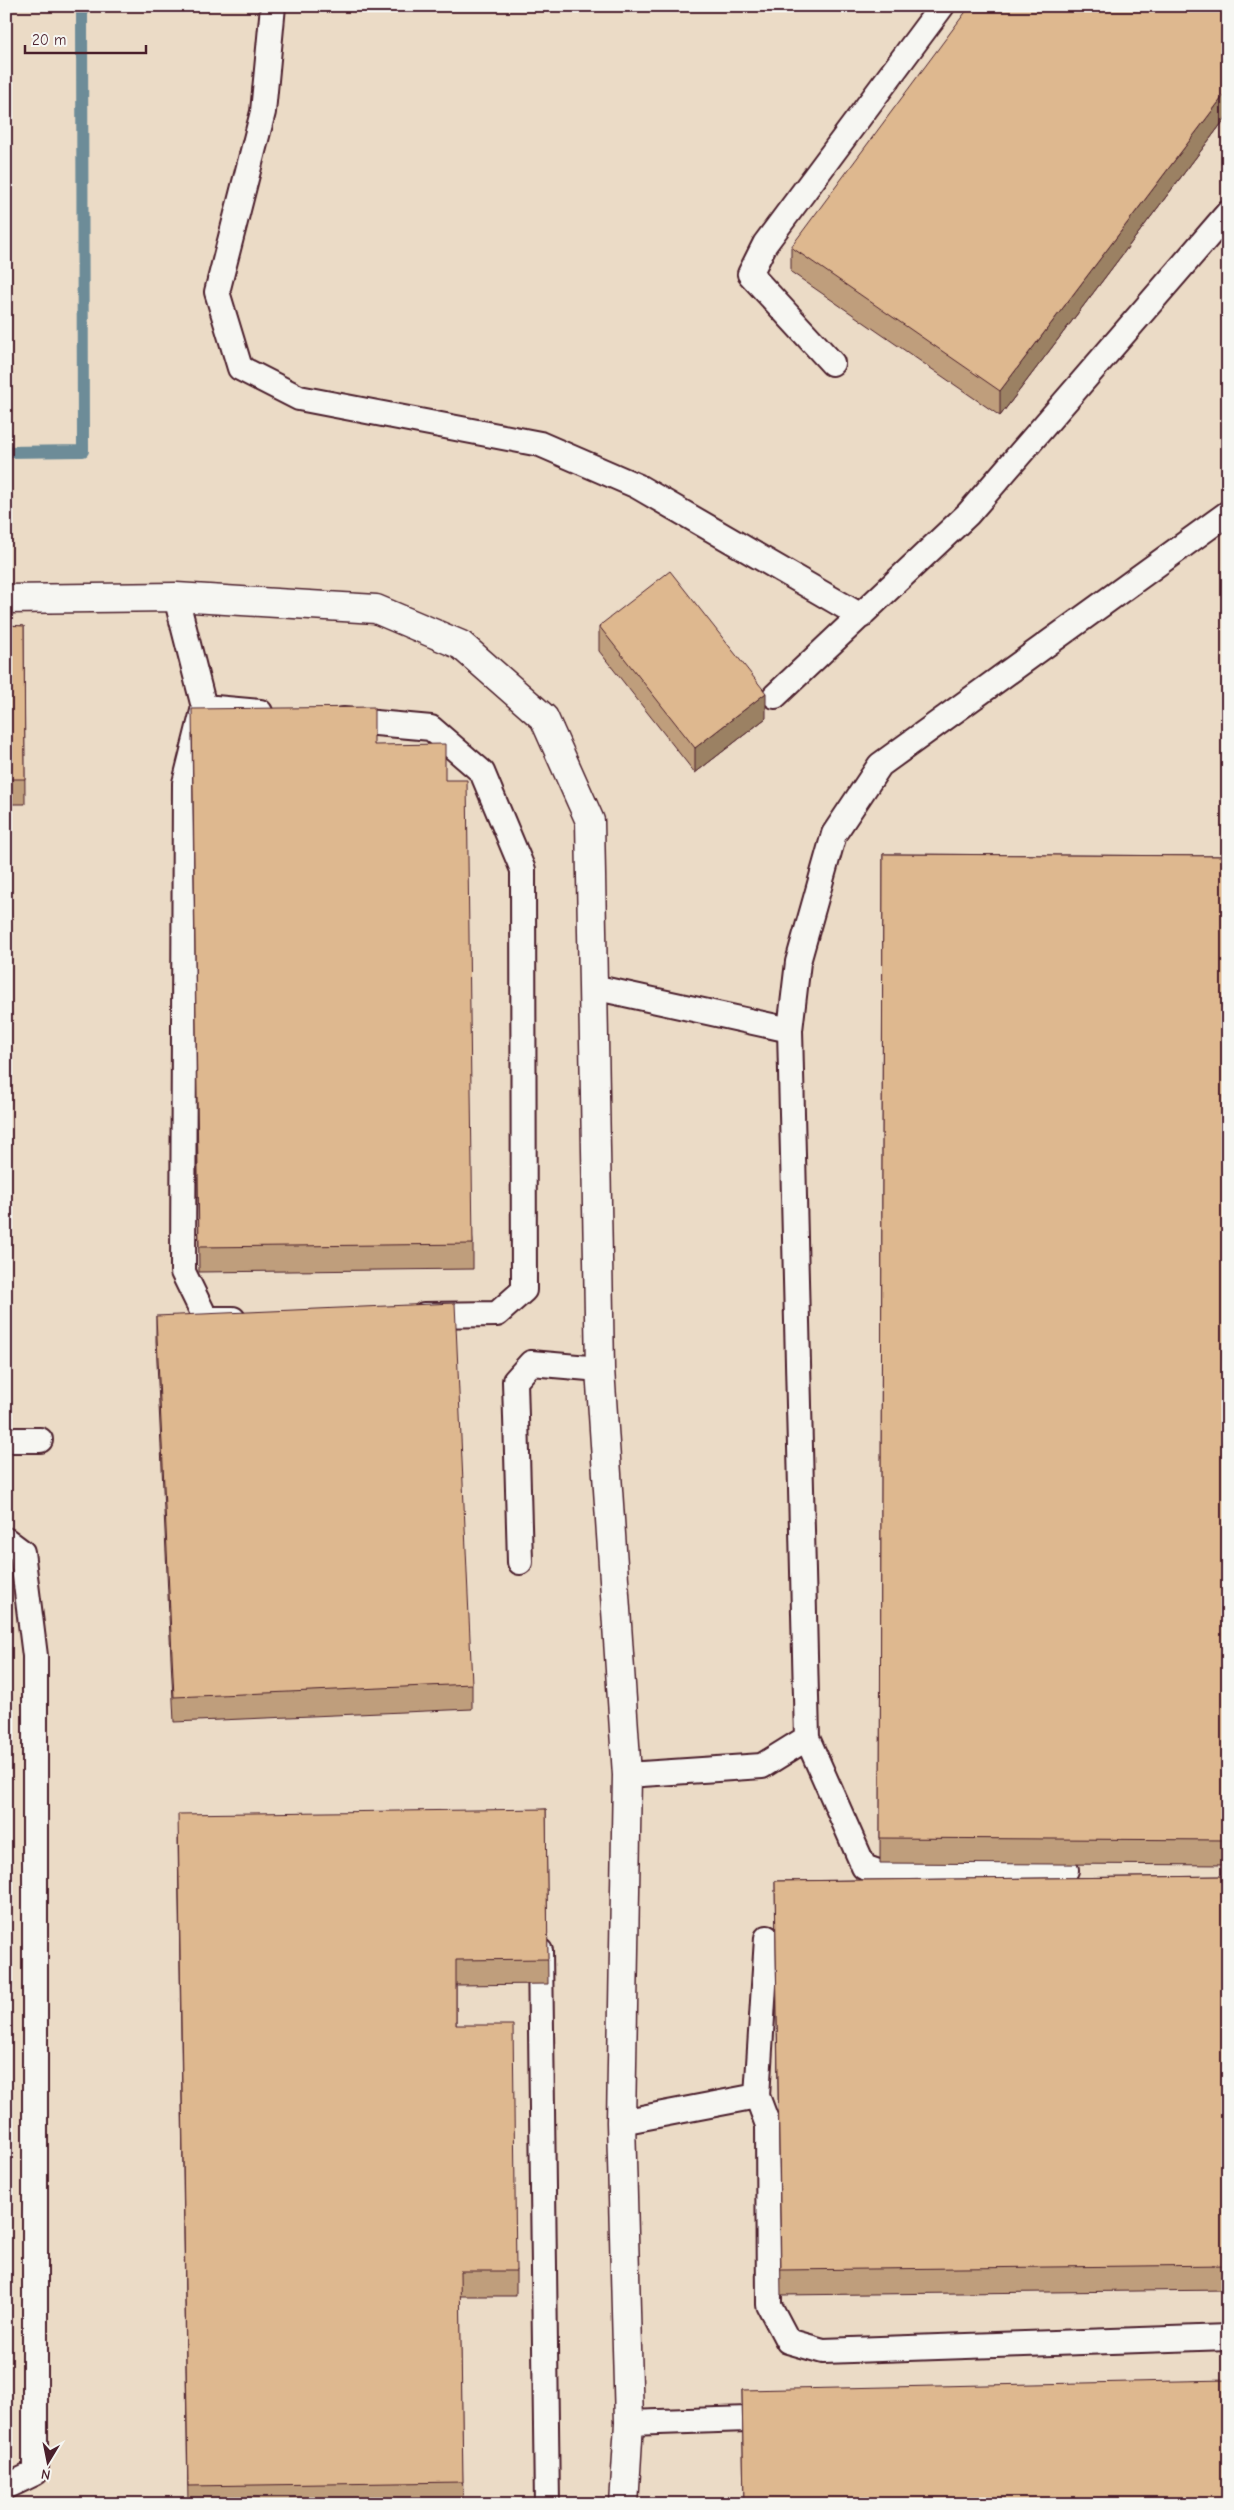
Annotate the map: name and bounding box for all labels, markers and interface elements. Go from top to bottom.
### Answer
scale bar [25,22,146,54]
text: 20 m [32,31,66,49]
north arrow [22,2438,72,2488]
text: N [40,2465,52,2483]

